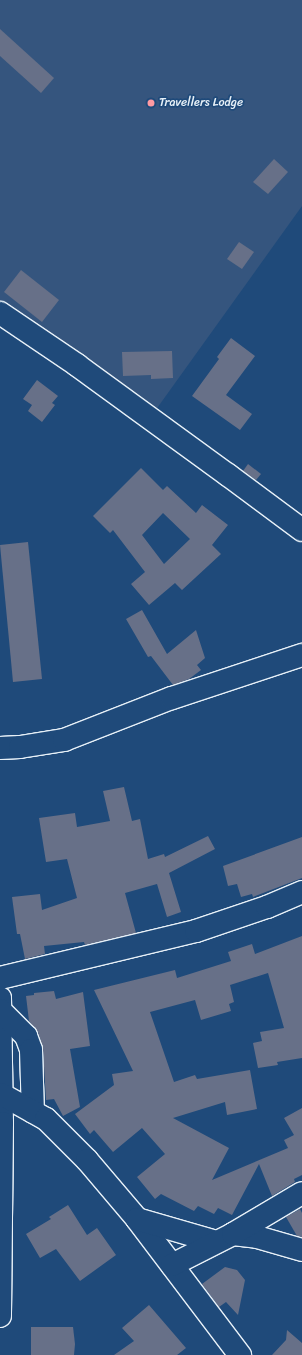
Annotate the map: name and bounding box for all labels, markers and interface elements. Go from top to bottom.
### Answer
place label: Travellers Lodge [159,96,243,110]
marker: Travellers Lodge [146,98,156,108]

